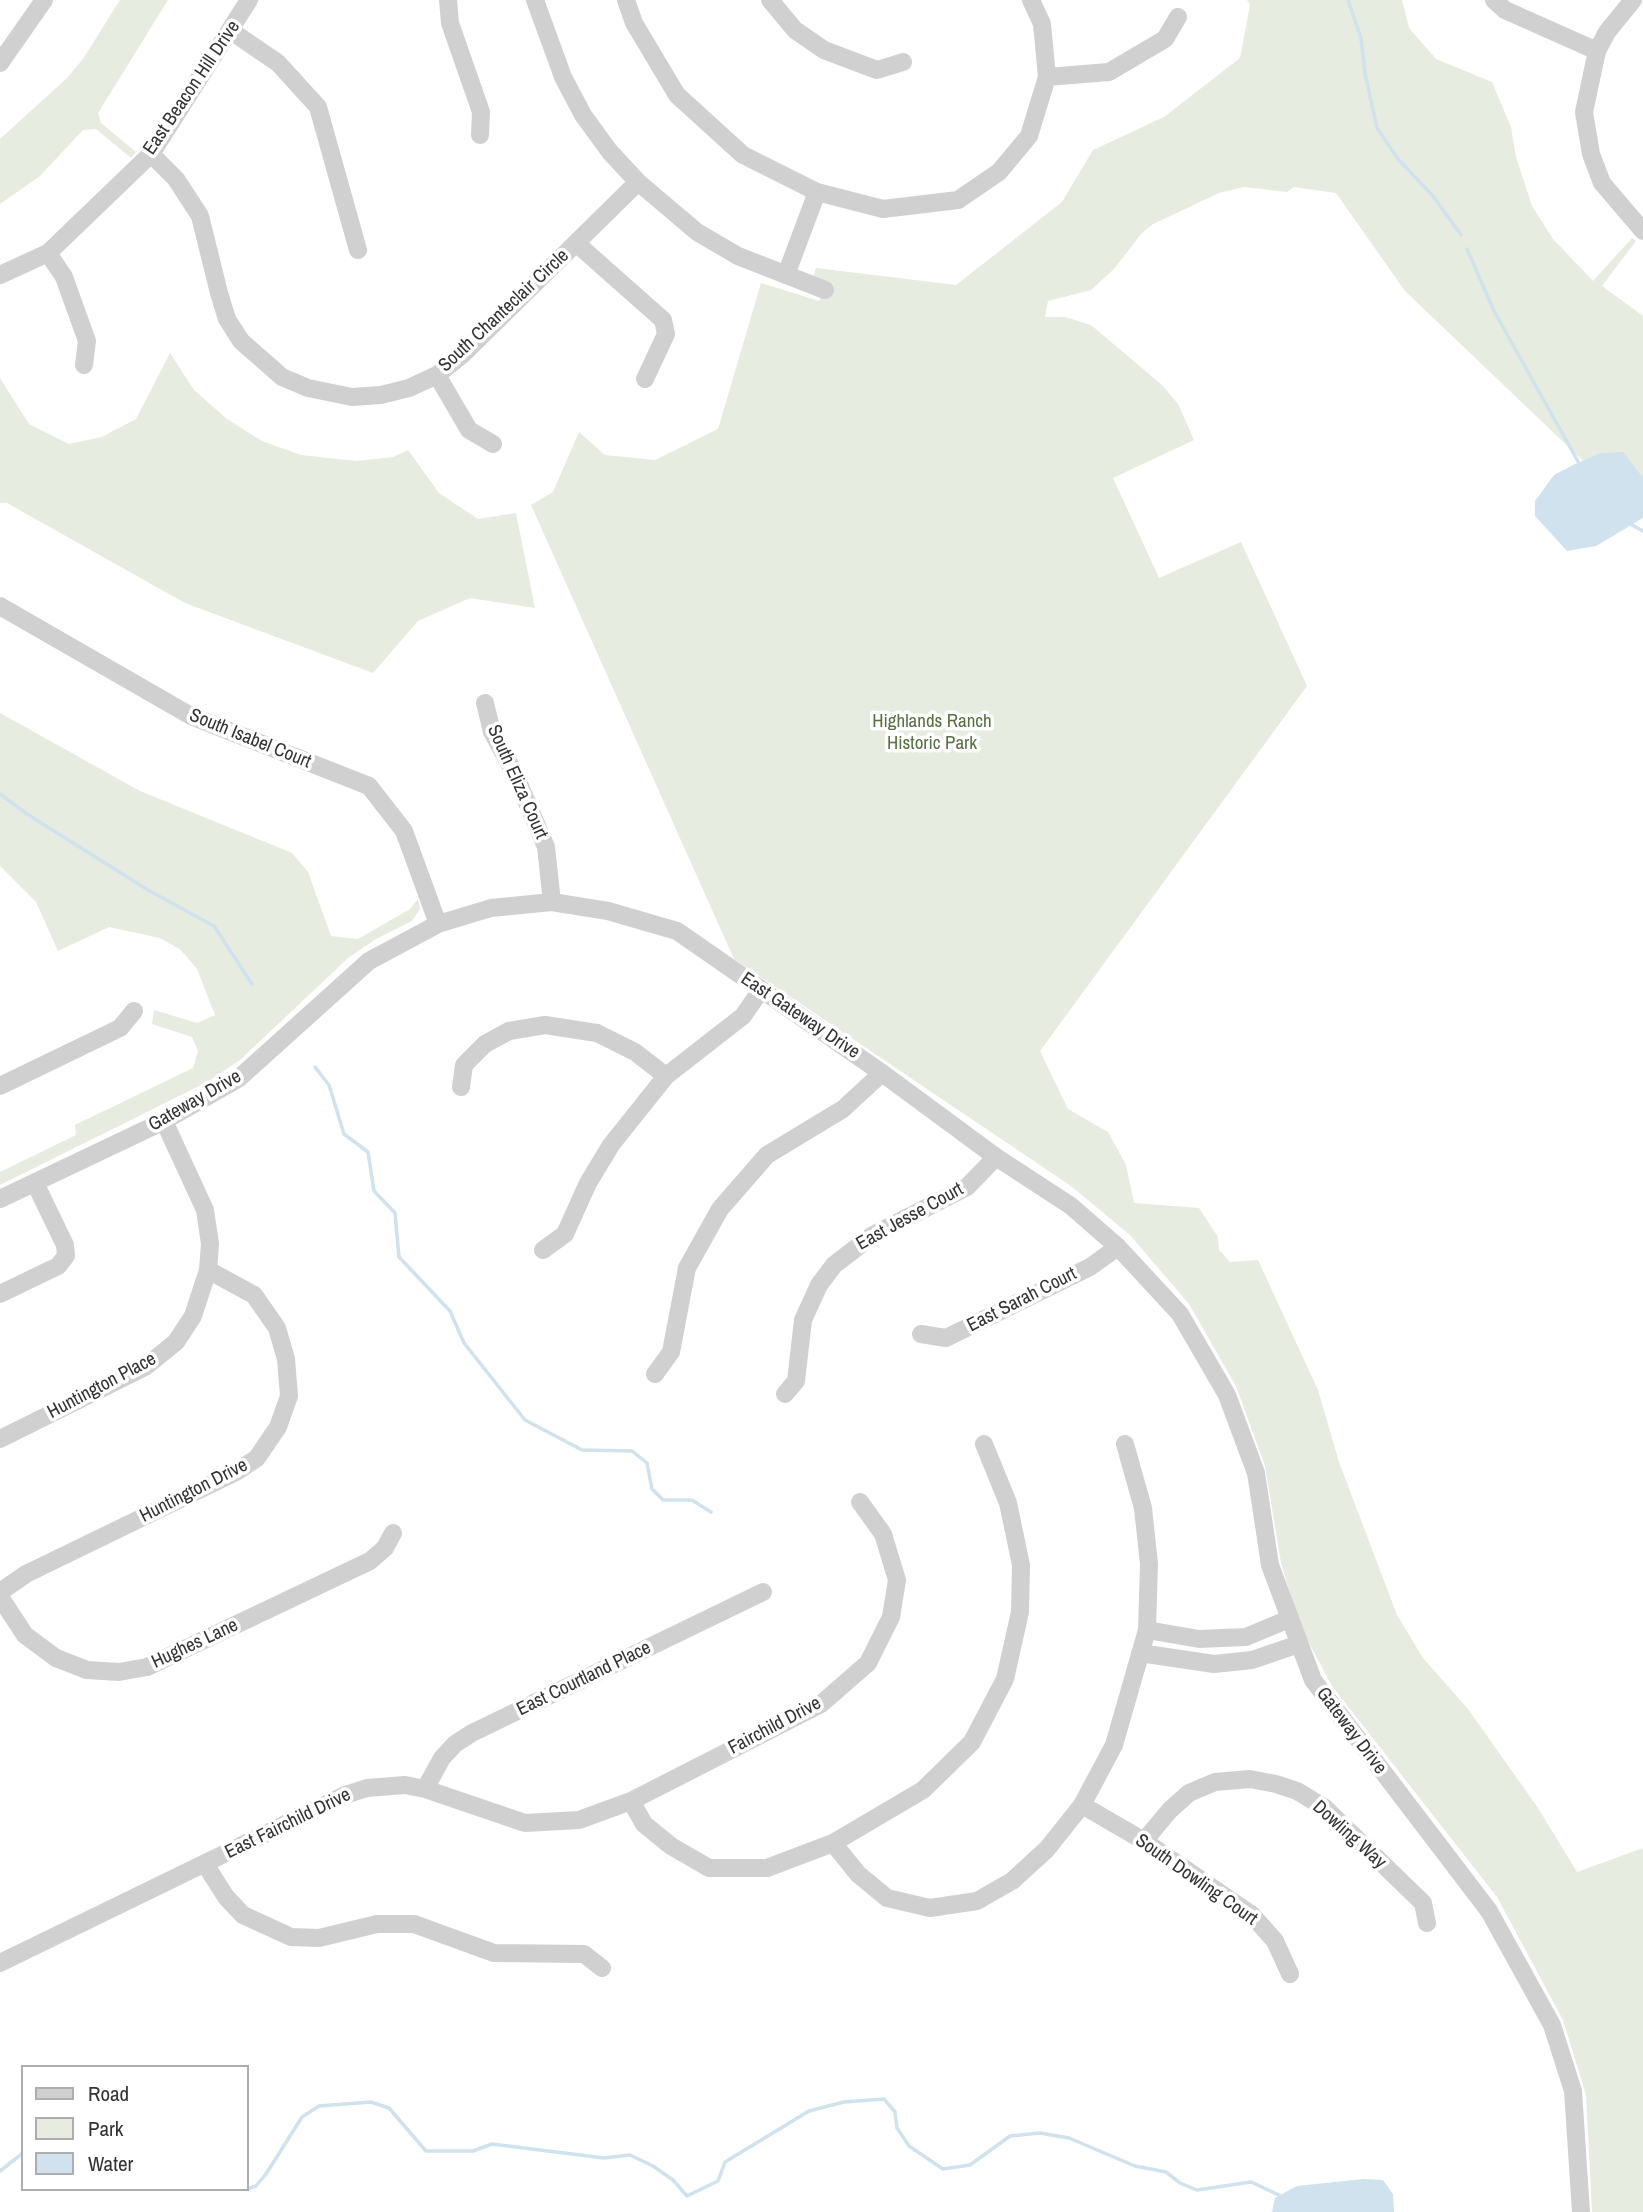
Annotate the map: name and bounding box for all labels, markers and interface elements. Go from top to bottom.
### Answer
street label: East Beacon Hill Drive [139,17,245,159]
street label: South Chanteclair Circle [434,245,574,377]
street label: South Isabel Court [186,704,314,774]
park label: Highlands Ranch Historic Park [872,711,992,755]
street label: South Eliza Court [482,722,552,842]
street label: East Gateway Drive [736,968,864,1064]
street label: Gateway Drive [145,1065,245,1137]
street label: East Jesse Court [853,1178,967,1256]
street label: East Sarah Court [964,1263,1080,1337]
street label: Huntington Place [44,1348,160,1424]
street label: Huntington Drive [136,1454,252,1528]
street label: Hughes Lane [148,1614,242,1674]
street label: East Courtland Place [513,1637,655,1721]
street label: Gateway Drive [1311,1683,1391,1779]
street label: Fairchild Drive [725,1692,825,1760]
street label: East Fairchild Drive [221,1784,355,1864]
street label: Dowling Way [1307,1796,1391,1874]
street label: South Dowling Court [1131,1829,1261,1931]
legend [21,2065,248,2191]
text: Road [88,2079,129,2108]
text: Park [88,2114,123,2143]
text: Water [88,2149,133,2178]

